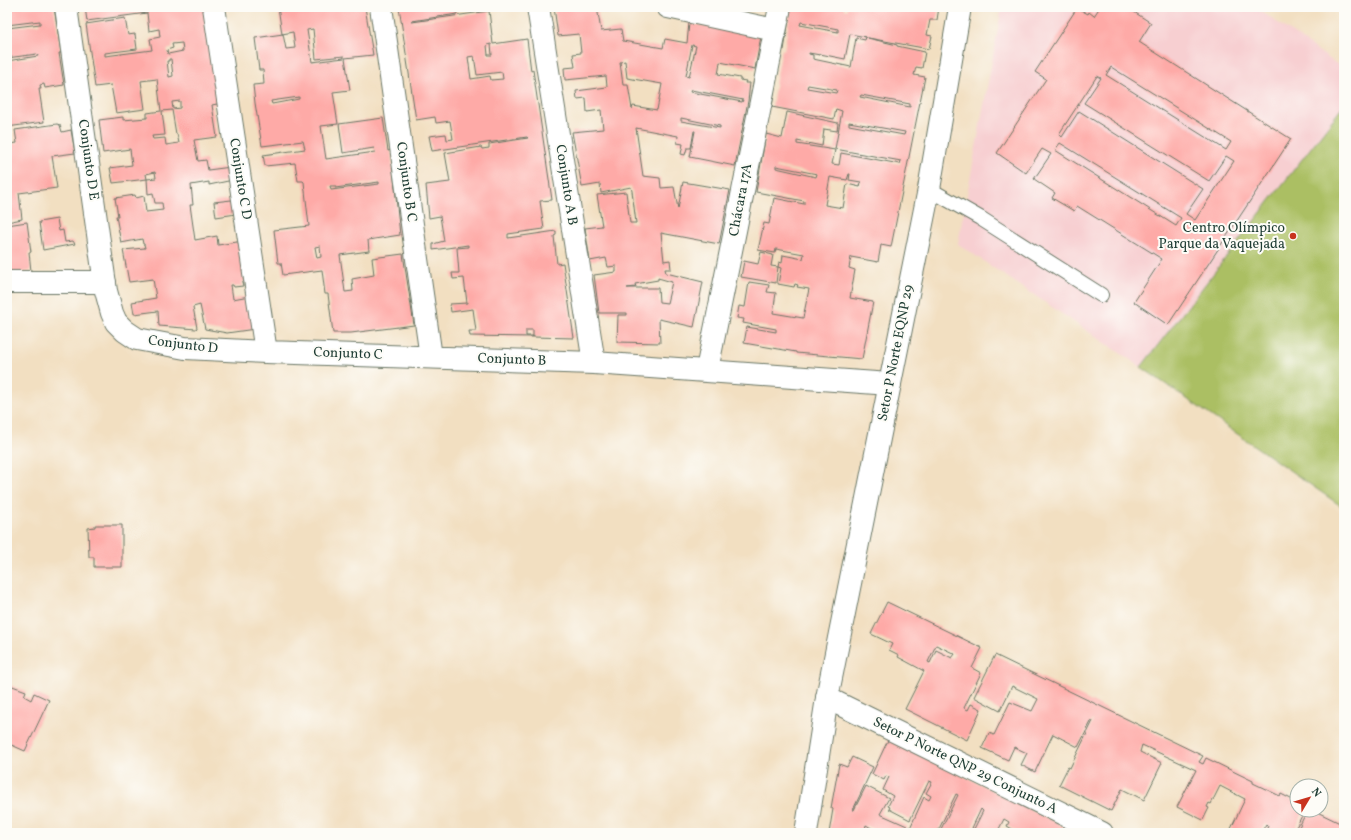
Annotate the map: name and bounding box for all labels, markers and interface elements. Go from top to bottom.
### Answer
street label: Conjunto D E [73,118,103,202]
street label: Conjunto C D [224,137,256,221]
street label: Conjunto B C [391,141,421,223]
street label: Conjunto A B [550,143,582,227]
street label: Chácara 17A [725,162,757,238]
place label: Centro Olímpico Parque da Vaquejada [1159,219,1285,254]
marker: Centro Olímpico Parque da Vaquejada [1288,231,1298,241]
street label: Setor P Norte EQNP 29 [873,283,919,423]
street label: Conjunto D [147,331,219,359]
street label: Conjunto C [313,343,383,365]
street label: Conjunto B [477,349,547,371]
street label: Setor P Norte QNP 29 Conjunto A [870,713,1061,819]
north arrow [1289,778,1329,818]
text: N [1307,785,1324,801]

